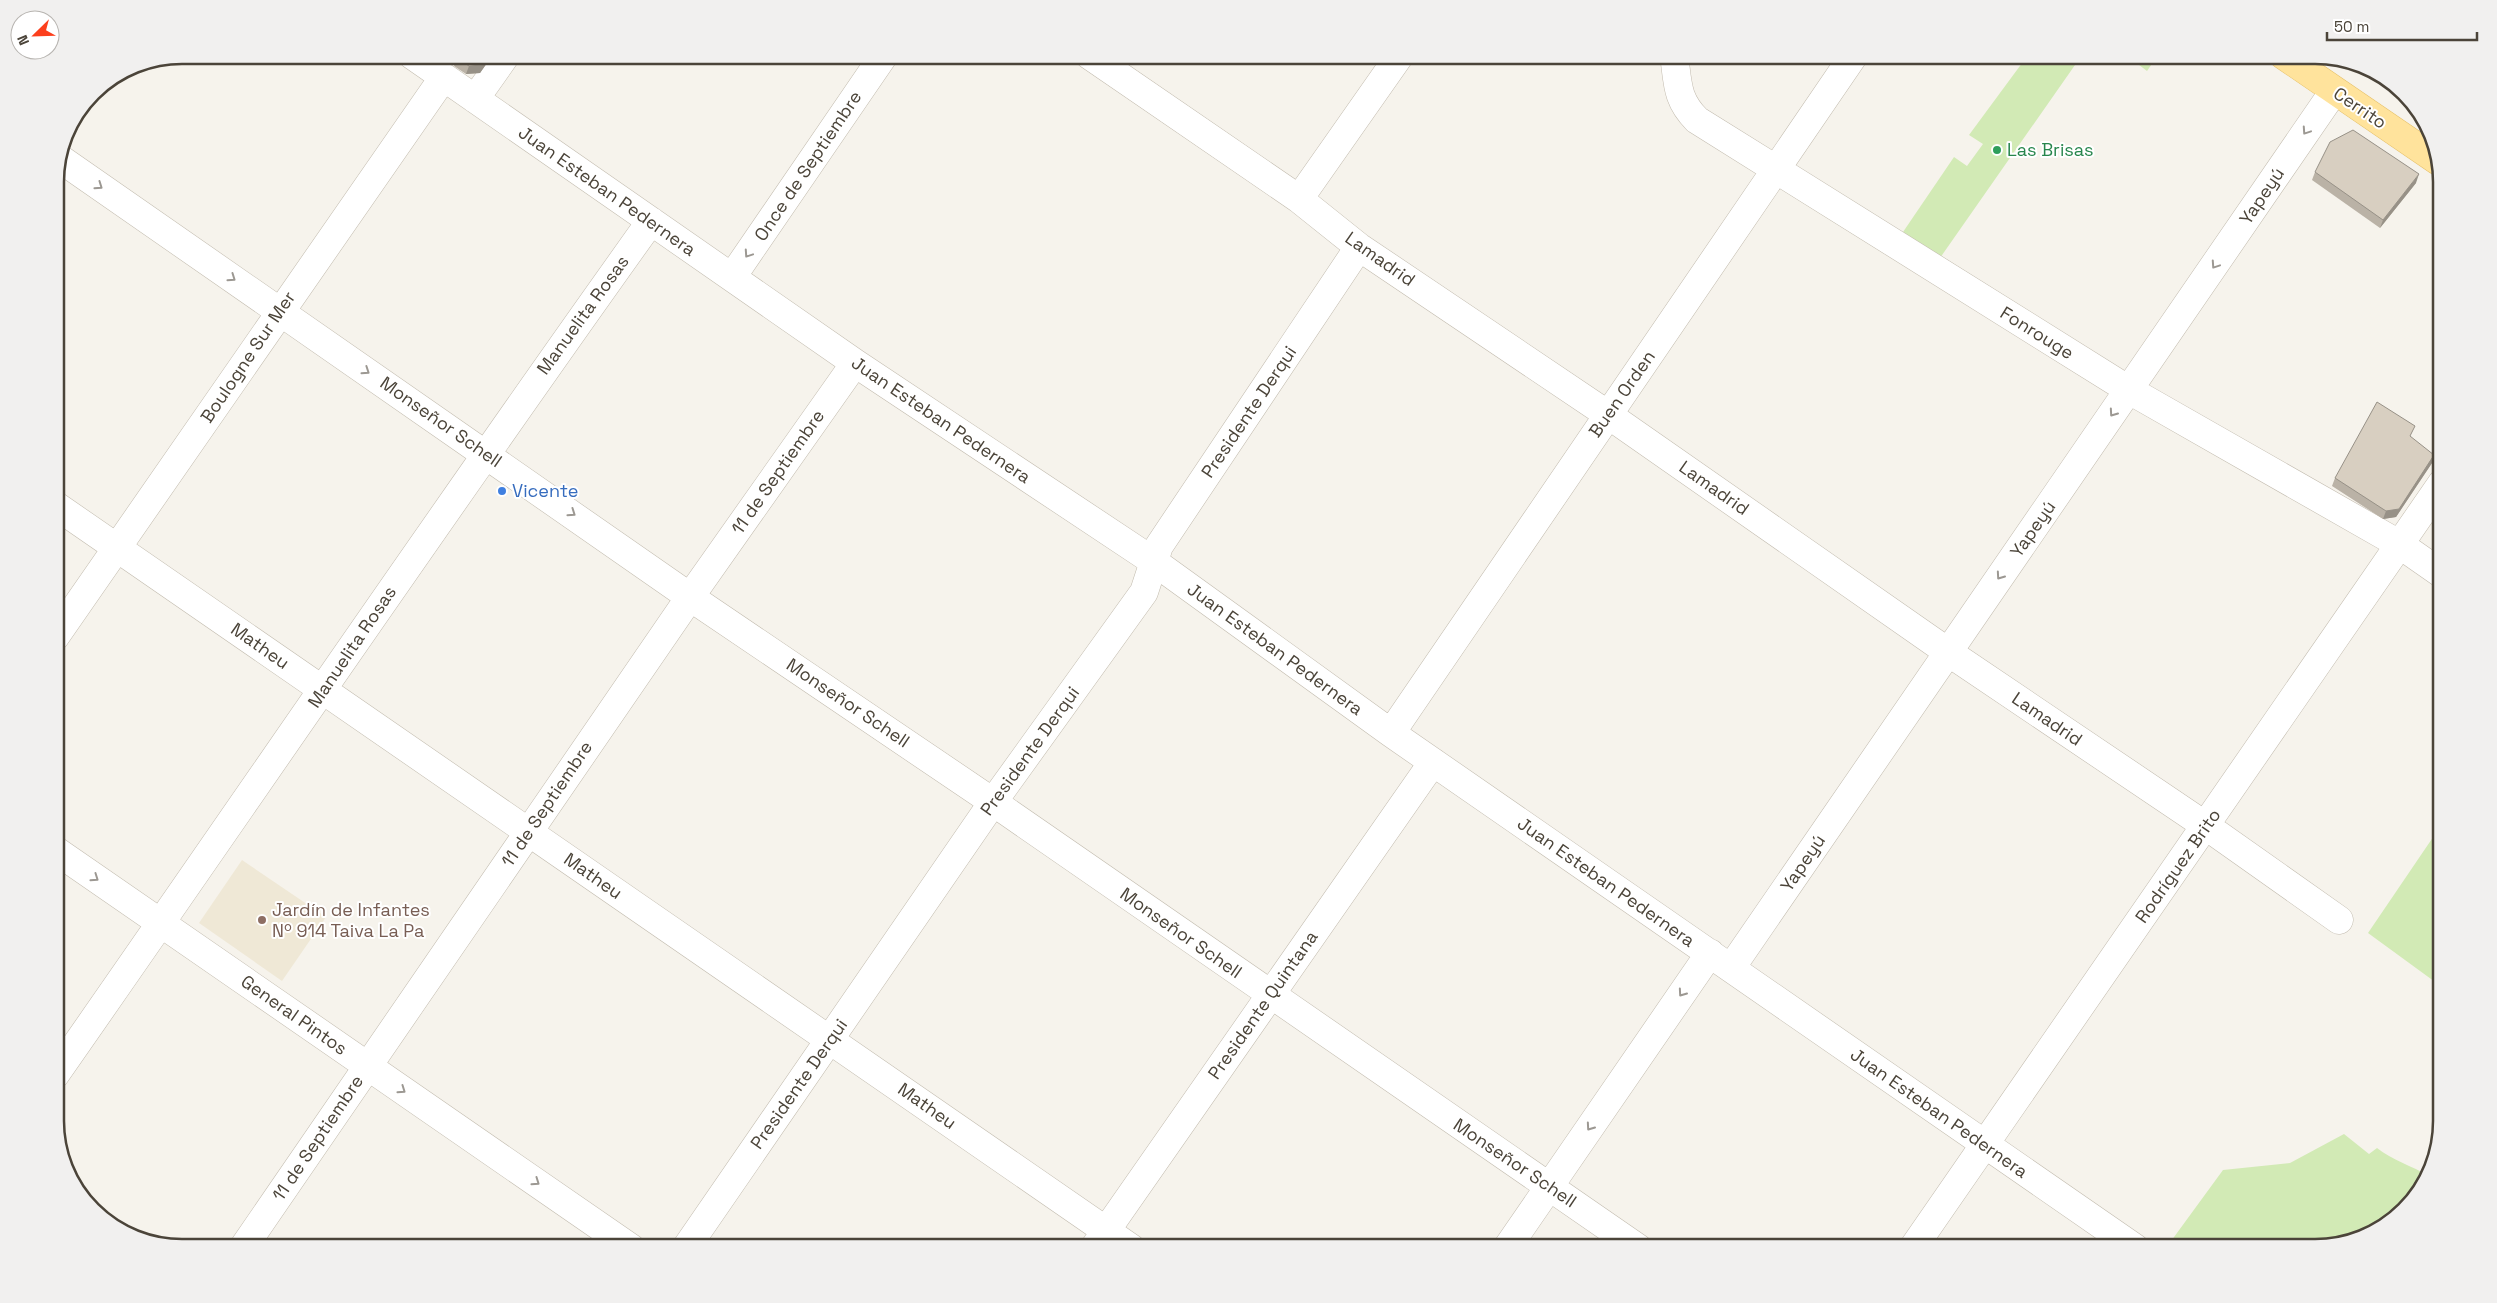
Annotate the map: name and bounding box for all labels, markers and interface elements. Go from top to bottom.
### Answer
north arrow [10,10,60,60]
scale bar [2327,10,2477,42]
text: 50 m [2334,17,2369,36]
text: N [13,32,33,48]
street label: Cerrito [2329,81,2391,134]
street label: Once de Septiembre [749,86,866,245]
street label: Juan Esteban Pedernera [514,120,701,261]
one-way arrow [2303,125,2312,135]
place label: Las Brisas [2007,138,2094,161]
marker: Las Brisas [1991,144,2003,156]
street label: Yapeyú [2234,163,2289,229]
one-way arrow [93,180,103,189]
street label: Lamadrid [1341,226,1420,291]
one-way arrow [745,249,754,258]
street label: Manuelita Rosas [532,250,634,379]
one-way arrow [2212,259,2221,269]
one-way arrow [226,272,236,281]
street label: Boulogne Sur Mer [195,286,300,427]
street label: Fonrouge [1996,301,2078,364]
street label: Presidente Derqui [1196,341,1301,482]
street label: Buen Orden [1583,346,1660,442]
street label: Juan Esteban Pedernera [847,351,1035,488]
one-way arrow [360,365,370,374]
street label: Monseñor Schell [376,371,507,472]
street label: 11 de Septiembre [726,405,829,539]
one-way arrow [2110,408,2119,417]
street label: Lamadrid [1675,455,1754,520]
place label: Vicente [512,479,578,502]
marker: Vicente [496,485,508,497]
street label: Yapeyú [2005,496,2060,562]
one-way arrow [566,507,575,516]
one-way arrow [1997,570,2006,580]
street label: Juan Esteban Pedernera [1183,577,1368,720]
street label: Manuelita Rosas [302,581,401,712]
street label: Matheu [227,617,294,674]
street label: Monseñor Schell [782,653,914,752]
street label: Presidente Derqui [975,682,1084,820]
street label: Lamadrid [2008,687,2087,751]
street label: 11 de Septiembre [496,736,597,871]
street label: Rodríguez Brito [2130,804,2226,927]
street label: Juan Esteban Pedernera [1513,811,1700,952]
street label: Yapeyú [1775,830,1830,896]
street label: Matheu [560,847,627,904]
one-way arrow [90,872,99,881]
street label: Monseñor Schell [1116,882,1247,983]
place label: Jardín de Infantes Nº 914 Taiva La Pa [272,898,430,942]
marker: Jardín de Infantes Nº 914 Taiva La Pa [256,914,268,926]
street label: Presidente Quintana [1203,926,1323,1084]
street label: General Pintos [237,969,352,1060]
one-way arrow [1679,987,1688,997]
street label: Presidente Derqui [745,1014,852,1153]
street label: Juan Esteban Pedernera [1846,1042,2033,1183]
street label: 11 de Septiembre [267,1070,368,1205]
street label: Matheu [894,1077,961,1134]
one-way arrow [396,1084,406,1093]
street label: Monseñor Schell [1449,1113,1581,1212]
one-way arrow [1587,1121,1596,1131]
one-way arrow [530,1176,539,1185]

